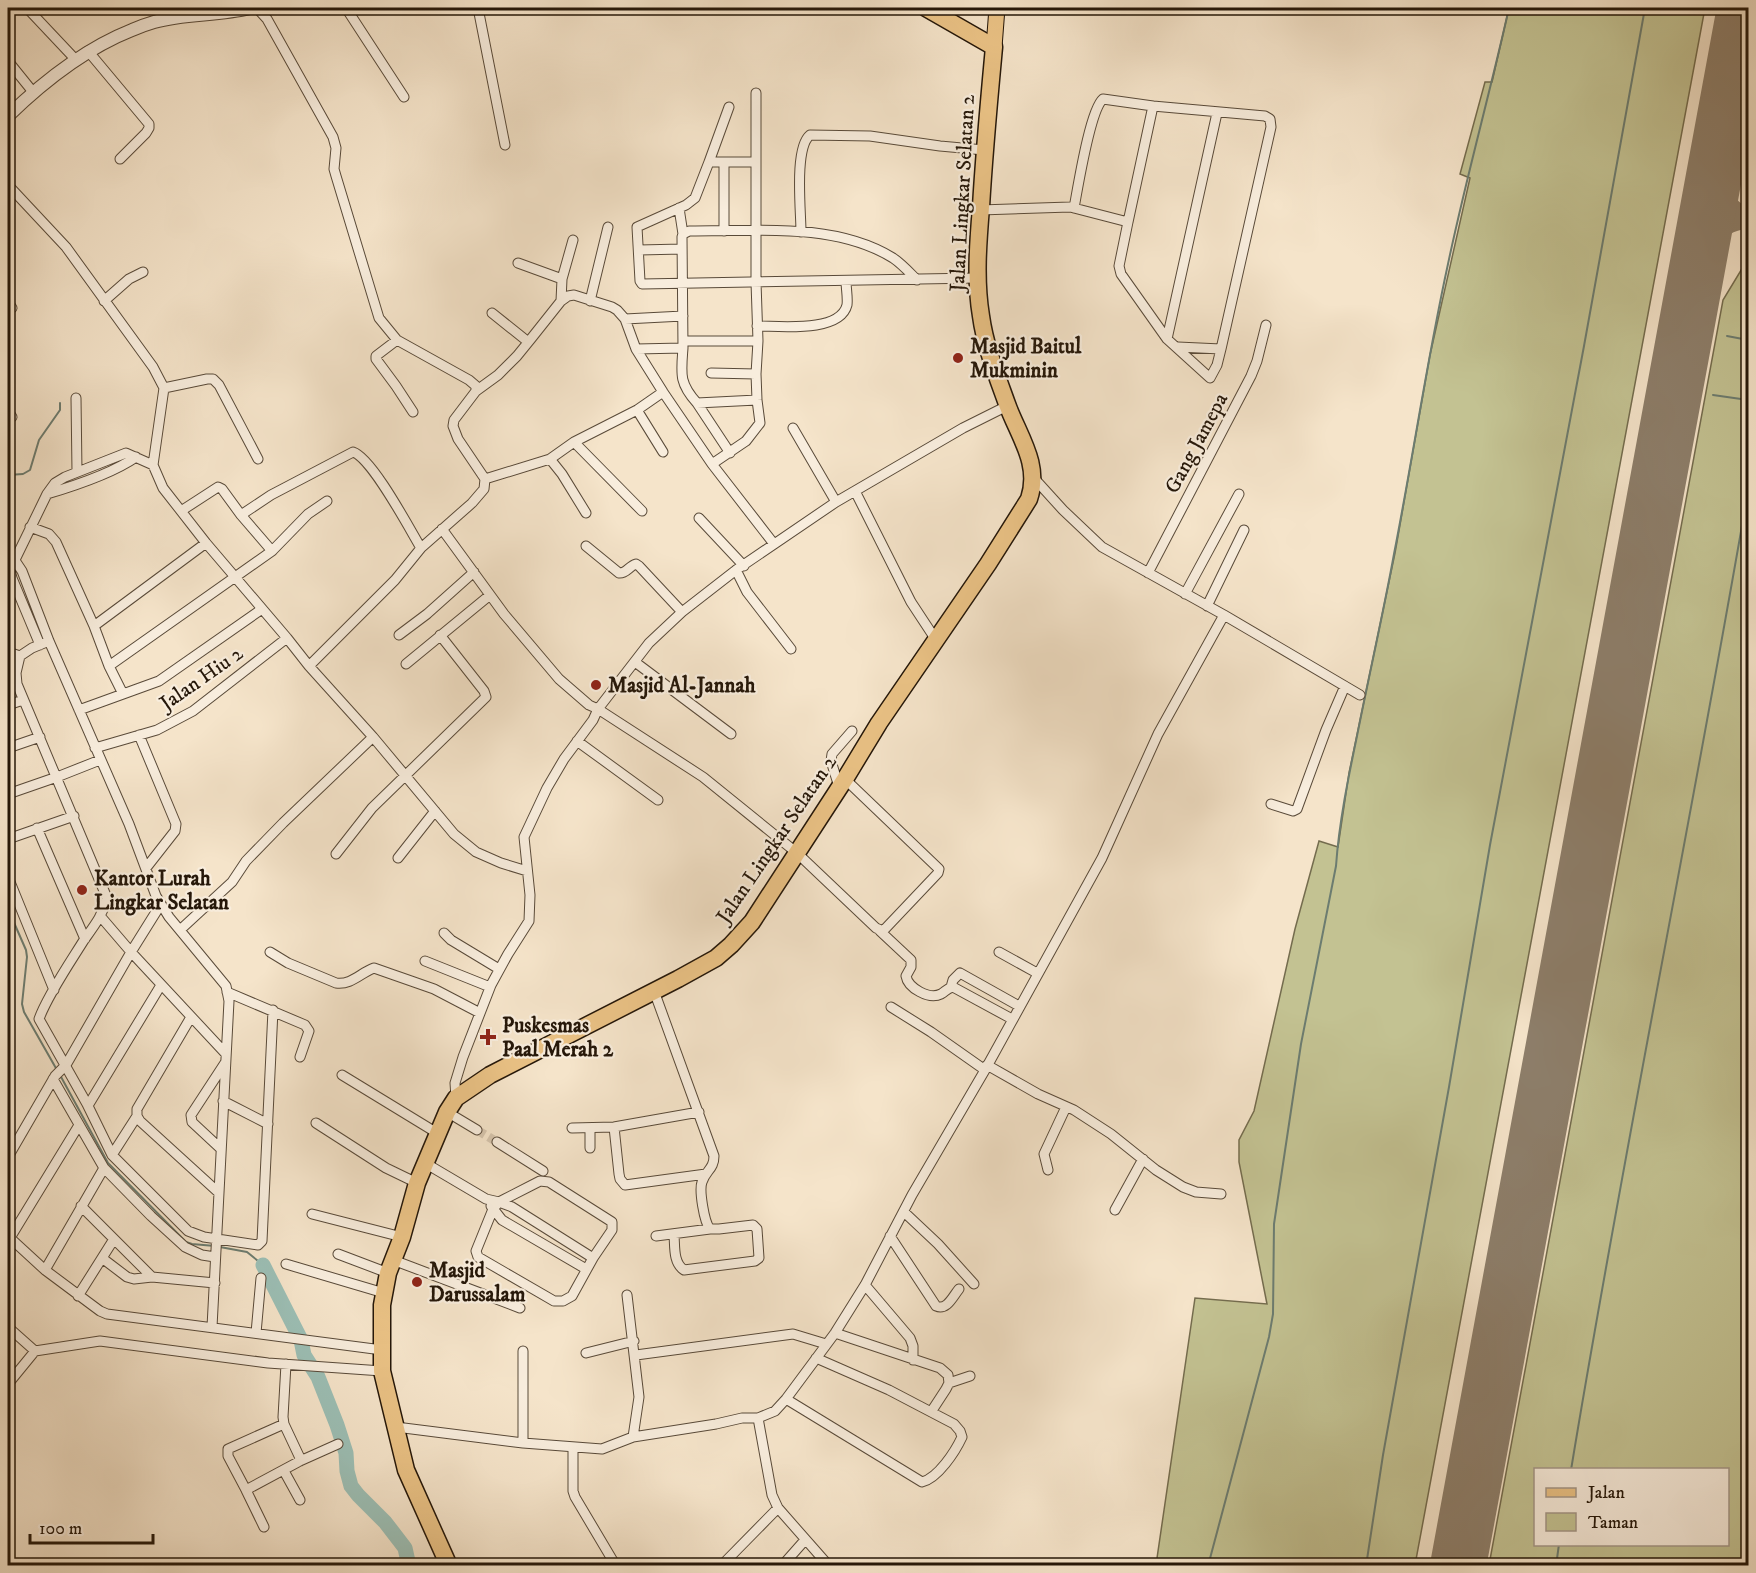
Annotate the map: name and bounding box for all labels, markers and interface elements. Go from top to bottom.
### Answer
street label: Jalan Lingkar Selatan 2 [945,93,981,294]
place label: Masjid Baitul Mukminin [970,334,1082,384]
marker: Masjid Baitul Mukminin [951,351,965,365]
street label: Gang Jamepa [1160,389,1234,498]
street label: Jalan Hiu 2 [153,640,249,718]
place label: Masjid Al-Jannah [608,673,756,700]
marker: Masjid Al-Jannah [589,678,603,692]
street label: Jalan Lingkar Selatan 2 [710,750,843,930]
place label: Kantor Lurah Lingkar Selatan [94,866,230,916]
marker: Kantor Lurah Lingkar Selatan [75,883,89,897]
place label: Puskesmas Paal Merah 2 [502,1013,614,1063]
marker: Puskesmas Paal Merah 2 [479,1028,497,1046]
place label: Masjid Darussalam [429,1258,526,1308]
marker: Masjid Darussalam [410,1275,424,1289]
legend [1534,1468,1729,1546]
text: Jalan [1586,1482,1626,1504]
scale bar [30,1507,153,1545]
text: Taman [1588,1512,1639,1534]
text: 100 m [39,1518,82,1540]

